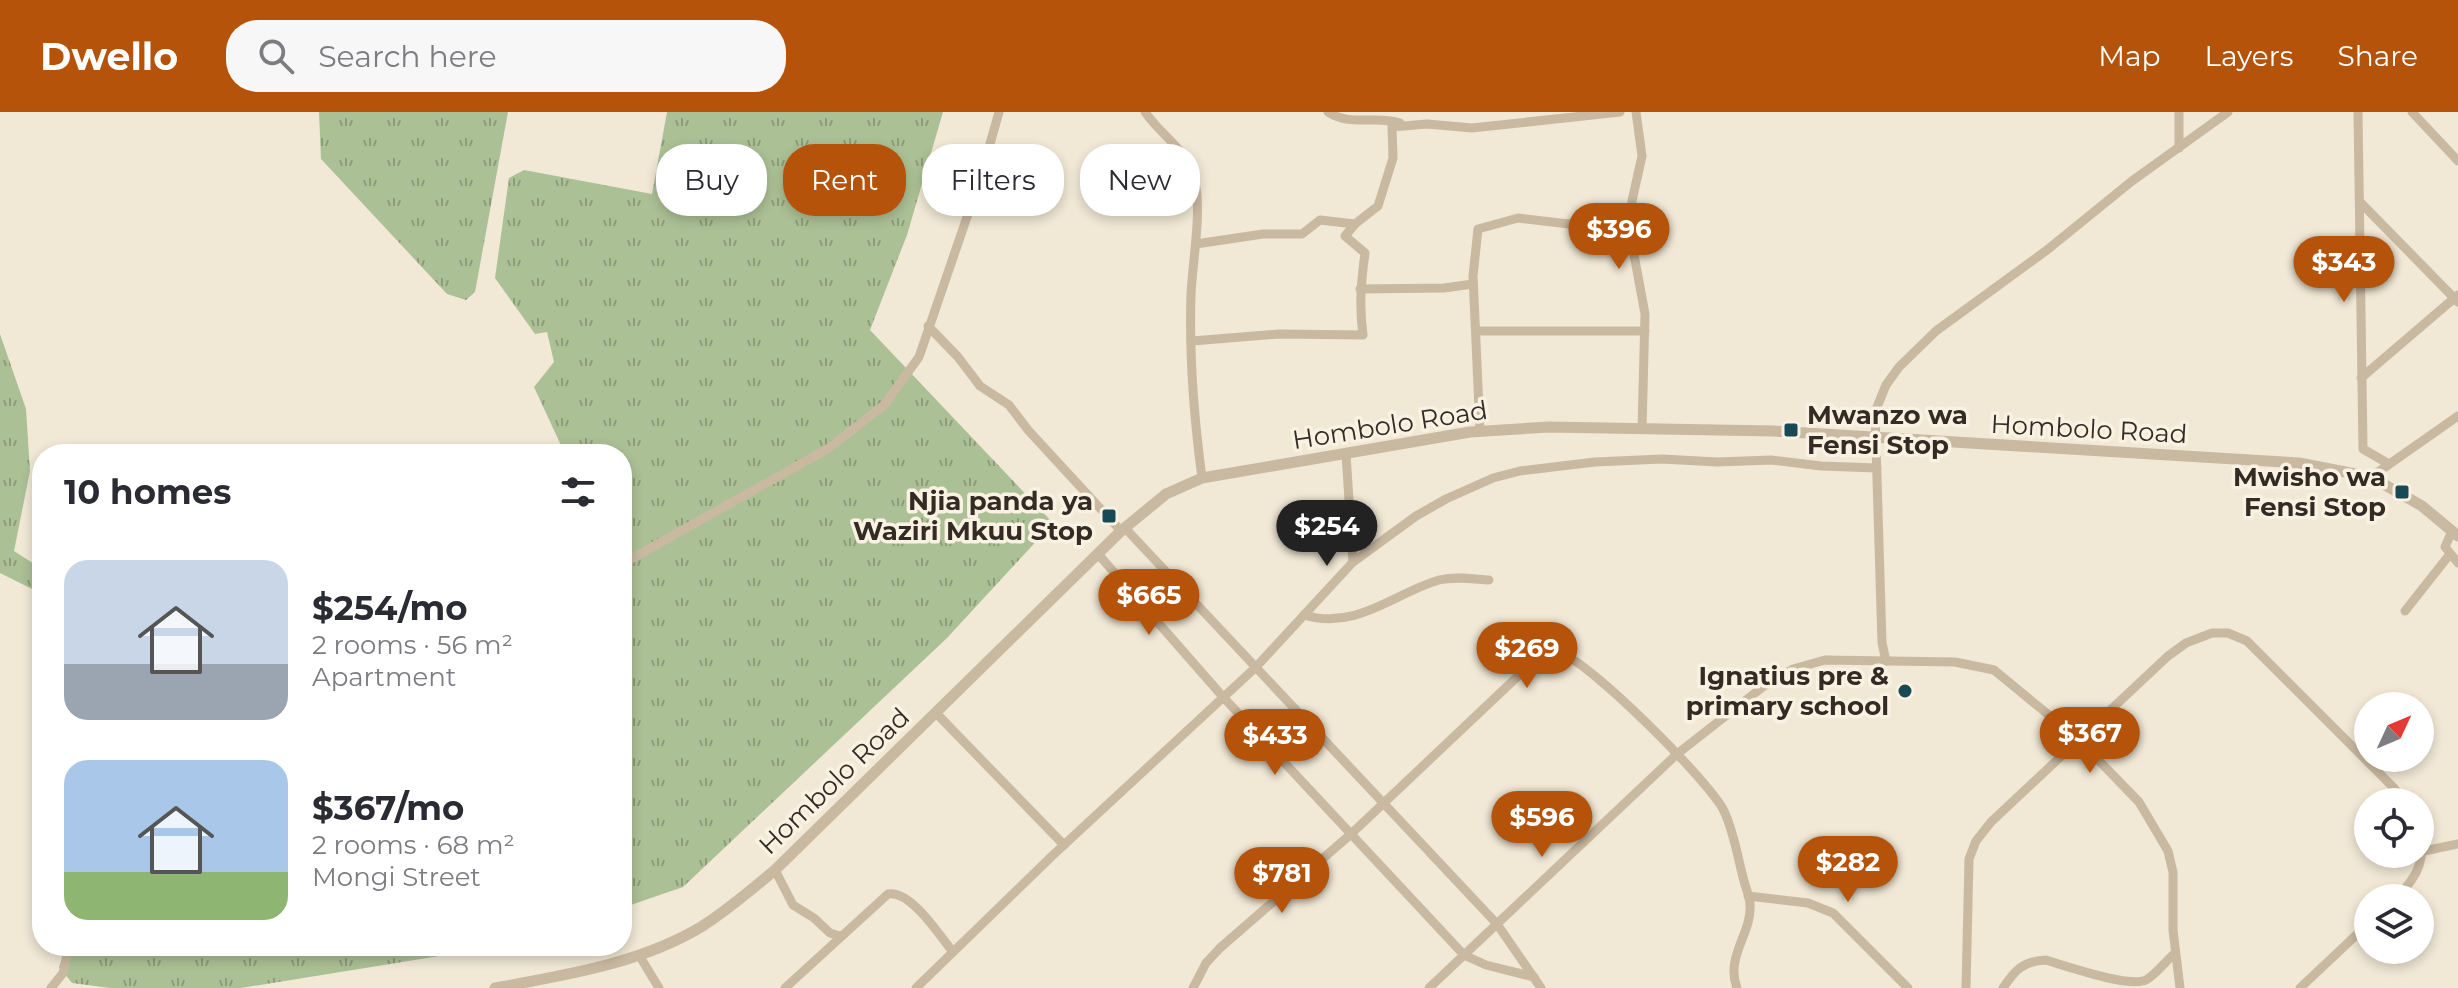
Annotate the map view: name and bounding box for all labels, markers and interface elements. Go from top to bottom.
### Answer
search box [226,20,786,92]
text: Dwello [40,33,178,80]
icon: search [254,34,298,78]
text: Search here [318,38,497,75]
text: Map [2098,39,2161,73]
text: Layers [2205,39,2294,73]
text: Share [2338,39,2418,73]
chip: Buy [656,144,767,216]
chip: Rent [783,144,906,216]
chip: Filters [922,144,1064,216]
chip: New [1080,144,1200,216]
pin: $396 [1572,203,1666,271]
text: $396 [1586,213,1652,245]
pin: $343 [2297,236,2391,304]
text: $343 [2311,246,2377,278]
street label: Hombolo Road [1290,394,1490,456]
place label: Mwanzo wa Fensi Stop [1807,399,1968,461]
street label: Hombolo Road [1990,408,2188,450]
marker: Mwanzo wa Fensi Stop [1782,421,1800,439]
place label: Mwisho wa Fensi Stop [2233,461,2386,523]
icon: filters [556,470,600,514]
text: 10 homes [64,471,231,513]
marker: Mwisho wa Fensi Stop [2393,483,2411,501]
place label: Njia panda ya Waziri Mkuu Stop [853,485,1093,547]
pin: $254 [1280,500,1374,568]
marker: Njia panda ya Waziri Mkuu Stop [1100,507,1118,525]
text: $254 [1294,510,1360,542]
pin: $665 [1102,569,1196,637]
text: $665 [1116,579,1182,611]
text: $254/mo [312,587,467,629]
icon: home [128,592,224,688]
pin: $269 [1480,622,1574,690]
text: 2 rooms · 56 m² [312,629,513,661]
text: $269 [1494,632,1560,664]
place label: Ignatius pre & primary school [1686,660,1889,722]
text: Apartment [312,661,456,693]
marker: Ignatius pre & primary school [1896,682,1914,700]
north arrow [2354,692,2434,772]
map controls [2354,692,2434,964]
street label: Hombolo Road [752,701,916,861]
pin: $367 [2043,707,2137,775]
pin: $433 [1228,709,1322,777]
text: $367 [2058,717,2122,749]
text: $433 [1242,719,1308,751]
text: $367/mo [312,787,464,829]
button: locate [2354,788,2434,868]
pin: $596 [1495,791,1589,859]
icon: home [128,792,224,888]
text: $596 [1509,801,1575,833]
text: 2 rooms · 68 m² [312,829,515,861]
pin: $282 [1801,836,1895,904]
text: $282 [1816,846,1880,878]
pin: $781 [1235,847,1329,915]
text: $781 [1252,857,1312,889]
text: Mongi Street [312,861,481,893]
button: layers [2354,884,2434,964]

